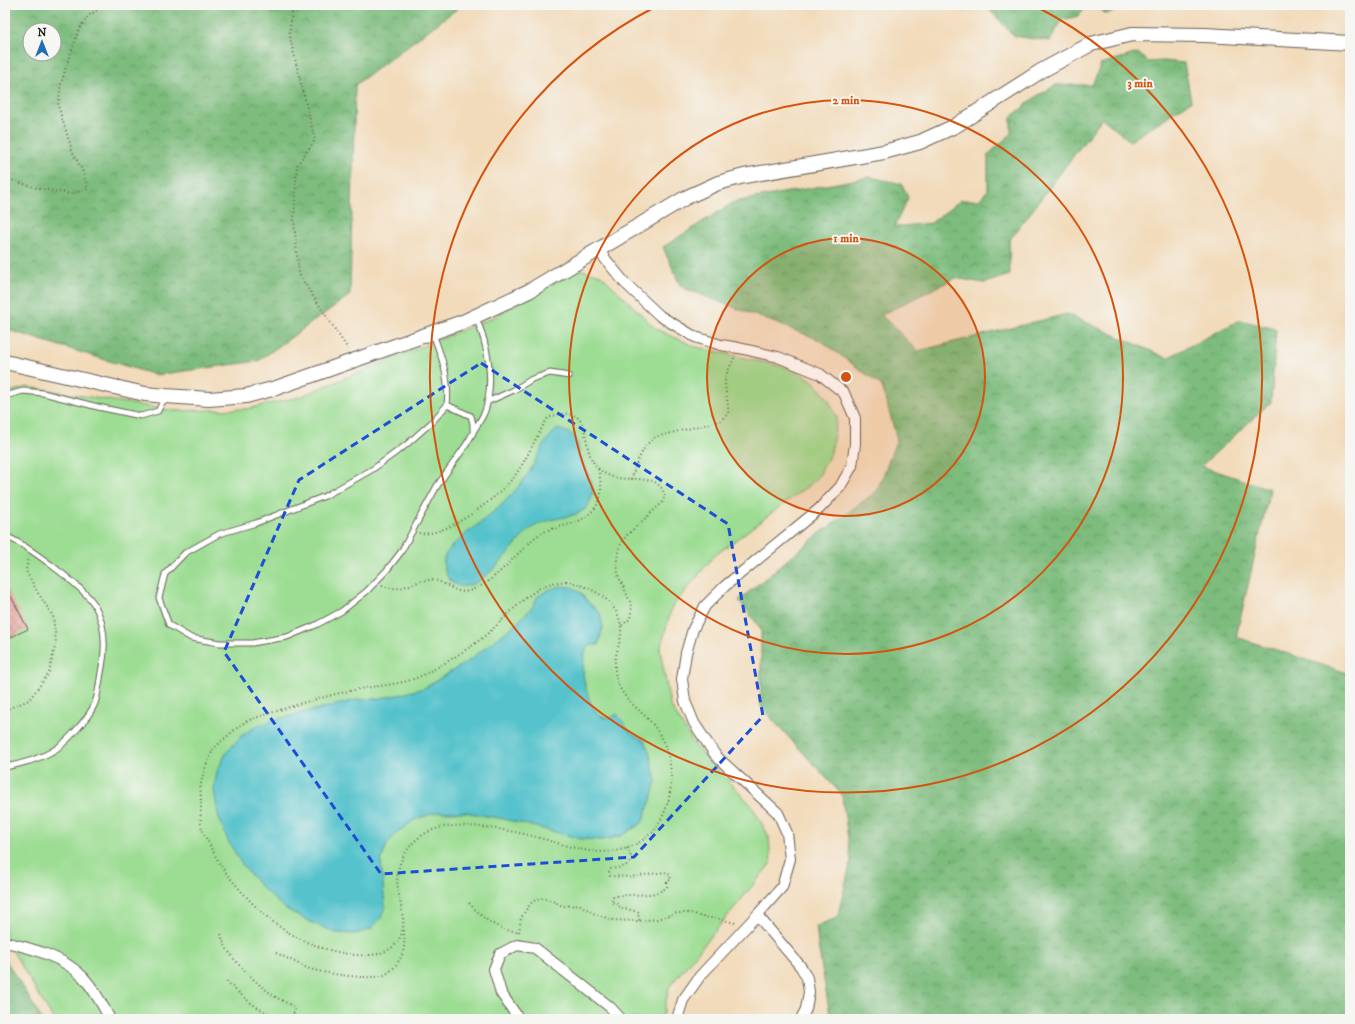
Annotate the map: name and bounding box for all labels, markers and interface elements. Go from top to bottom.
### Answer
north arrow [22,22,62,62]
text: N [37,26,47,40]
text: 3 min [1127,76,1153,91]
text: 2 min [833,93,860,108]
text: 1 min [833,231,859,246]
centre of rings [839,370,853,384]

